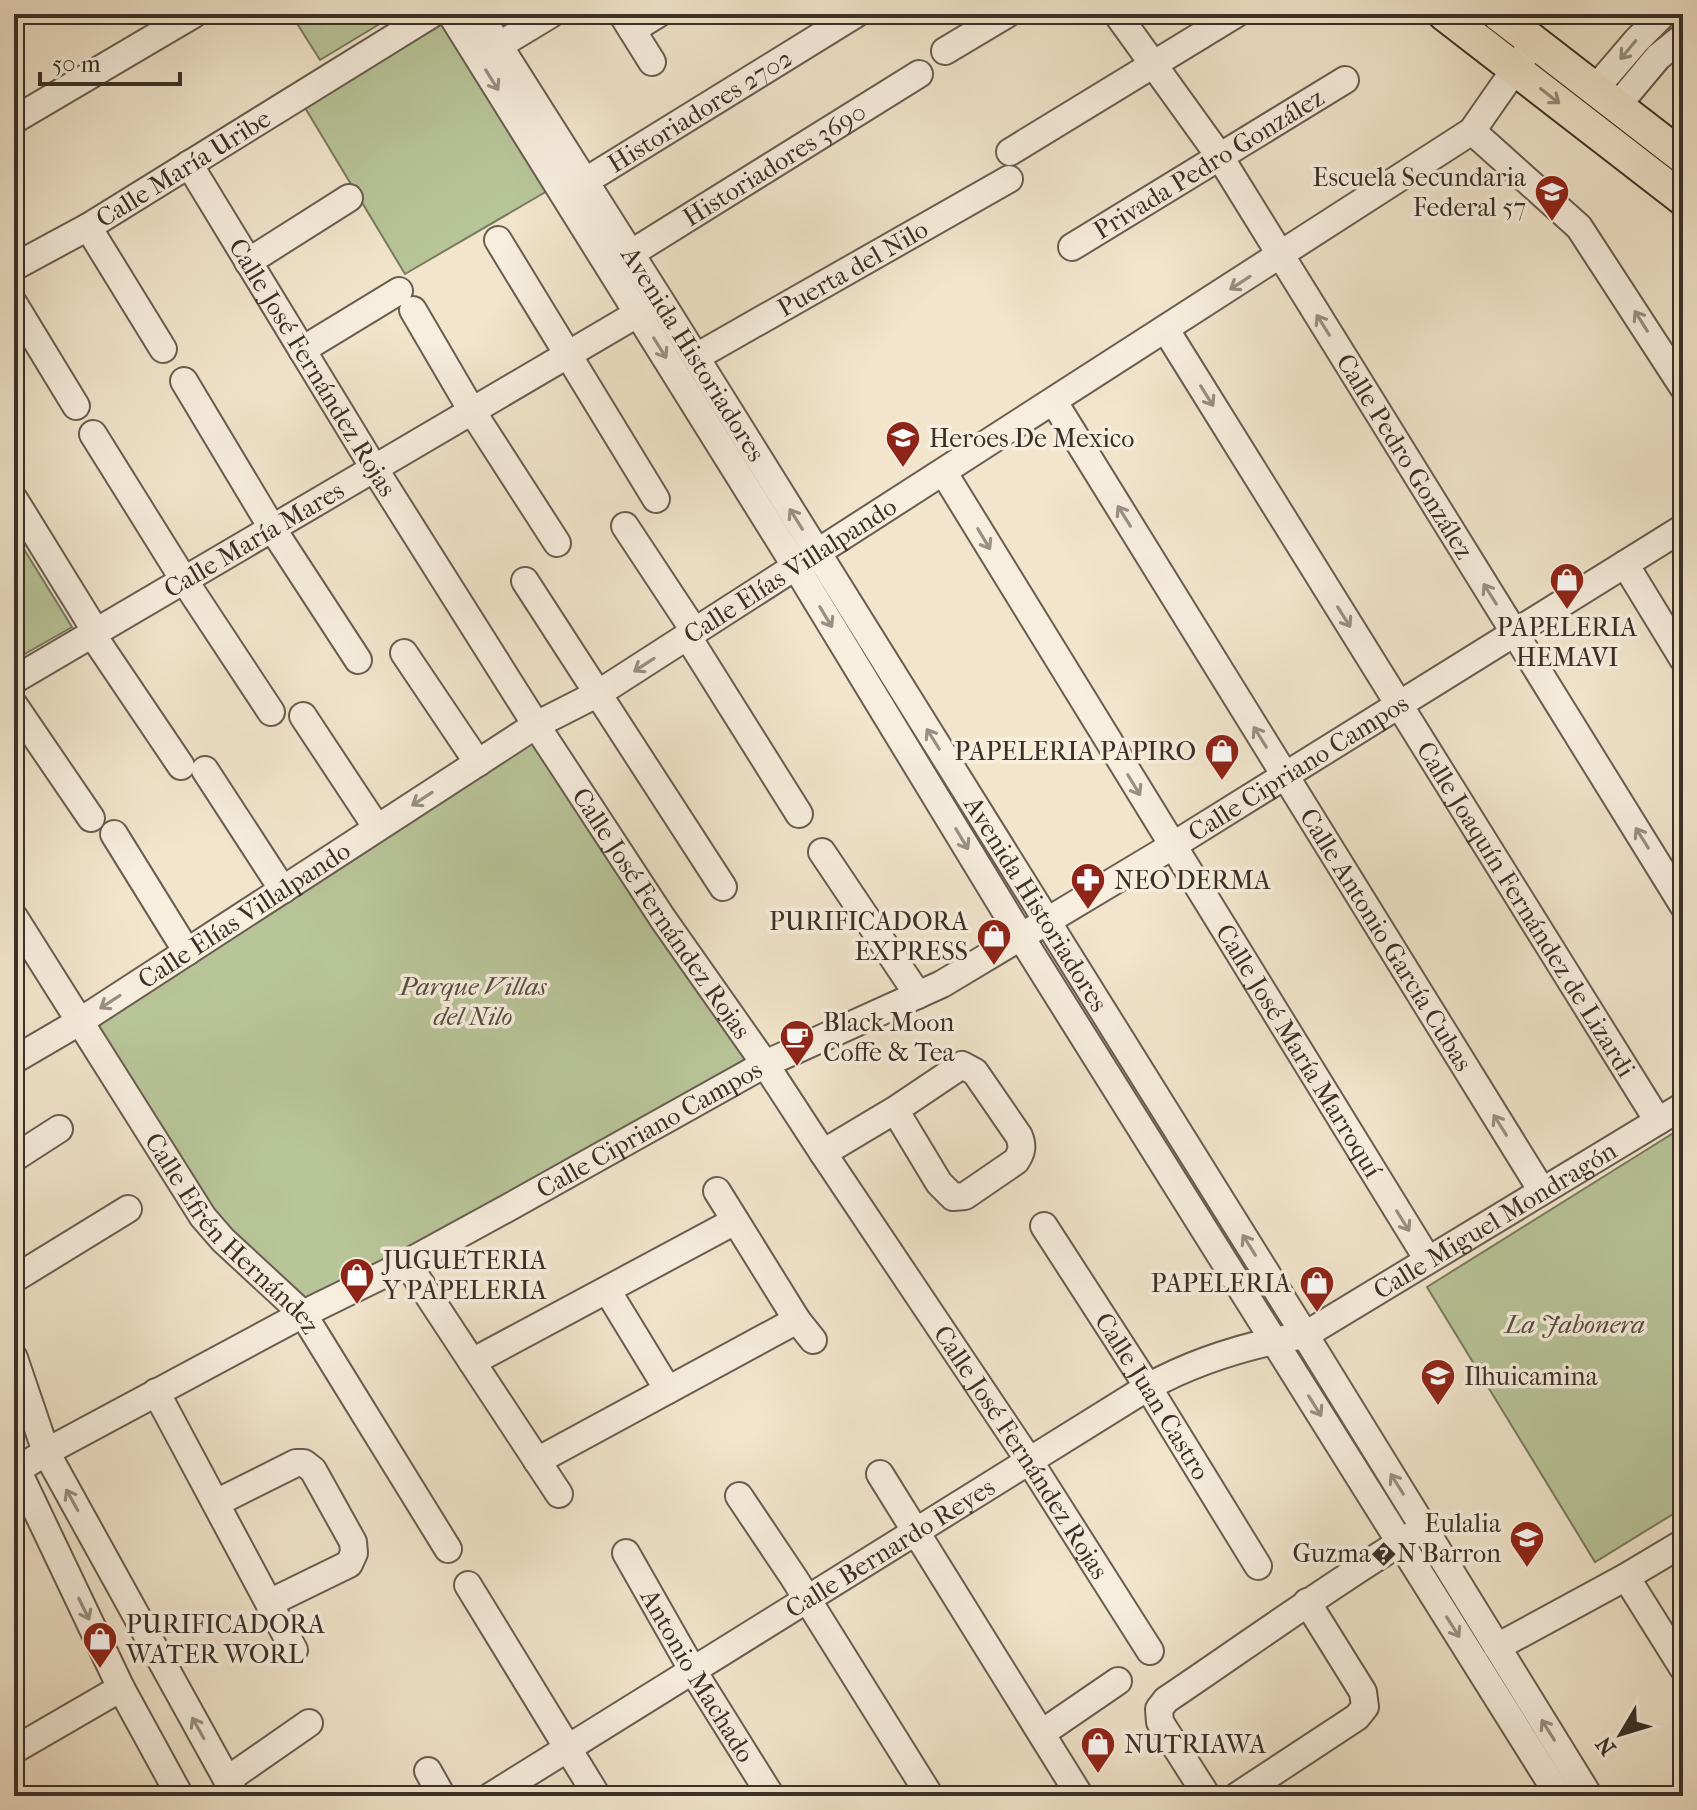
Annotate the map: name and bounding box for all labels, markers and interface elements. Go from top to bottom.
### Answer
scale bar [40,36,180,86]
one-way arrow [1619,40,1637,60]
street label: Historiadores 2702 [602,42,798,179]
text: 50 m [52,50,101,78]
one-way arrow [485,68,501,91]
street label: Privada Pedro González [1088,82,1329,246]
one-way arrow [1539,87,1560,105]
street label: Historiadores 3690 [677,96,872,233]
street label: Calle María Uribe [90,103,277,234]
place label: Escuela Secundaria Federal 57 [1313,162,1527,223]
school or university icon: Escuela Secundaria Federal 57 [1533,173,1571,223]
street label: Puerta del Nilo [772,213,934,324]
street label: Calle José Fernández Rojas [222,233,403,502]
street label: Avenida Historiadores [614,240,772,467]
one-way arrow [1229,275,1252,291]
one-way arrow [1633,311,1650,333]
one-way arrow [1315,314,1331,337]
one-way arrow [652,336,668,359]
street label: Calle Pedro González [1330,348,1480,565]
one-way arrow [1199,384,1215,407]
school or university icon: Heroes De Mexico [884,419,922,469]
place label: Heroes De Mexico [929,423,1134,454]
street label: Calle María Mares [158,475,350,605]
street label: Calle Elías Villalpando [678,491,902,650]
one-way arrow [1116,505,1133,527]
one-way arrow [788,508,804,530]
one-way arrow [976,527,992,550]
shop icon: PAPELERIA HEMAVI [1548,561,1586,611]
one-way arrow [1481,583,1497,606]
one-way arrow [818,605,834,628]
one-way arrow [1337,605,1353,628]
place label: PAPELERIA HEMAVI [1497,612,1638,673]
one-way arrow [633,657,656,673]
street label: Calle Cipriano Campos [1183,688,1414,848]
one-way arrow [1252,726,1268,749]
one-way arrow [925,728,941,751]
shop icon: PAPELERIA PAPIRO [1203,732,1241,782]
place label: PAPELERIA PAPIRO [954,736,1196,767]
street label: Calle Joaquín Fernández de Lizardi [1410,736,1642,1083]
one-way arrow [1126,773,1142,796]
street label: Calle José Fernández Rojas [565,782,757,1045]
street label: Avenida Historiadores [957,790,1115,1017]
one-way arrow [411,791,433,808]
street label: Calle Antonio García Cubas [1293,803,1479,1077]
one-way arrow [954,827,970,850]
one-way arrow [1633,827,1649,850]
street label: Calle Elías Villalpando [132,835,356,995]
pharmacy icon: NEO DERMA [1069,861,1107,911]
place label: NEO DERMA [1114,865,1272,896]
place label: PURIFICADORA EXPRESS [769,906,969,967]
shop icon: PURIFICADORA EXPRESS [975,917,1013,967]
street label: Calle José María Marroquí [1209,918,1389,1183]
park label: Parque Villas del Nilo [399,971,547,1032]
one-way arrow [99,994,121,1010]
place label: Black Moon Coffe & Tea [823,1007,956,1068]
cafe icon: Black Moon Coffe & Tea [778,1018,816,1068]
street label: Calle Cipriano Campos [531,1054,768,1205]
one-way arrow [1492,1114,1508,1137]
street label: Calle Efrén Hernández [138,1127,326,1339]
street label: Calle Miguel Mondragón [1368,1135,1622,1306]
one-way arrow [1396,1209,1412,1232]
one-way arrow [1240,1234,1256,1257]
place label: JUGUETERIA Y PAPELERIA [381,1245,548,1306]
shop icon: JUGUETERIA Y PAPELERIA [338,1256,376,1306]
shop icon: PAPELERIA [1298,1264,1336,1314]
place label: PAPELERIA [1151,1268,1292,1299]
street label: Calle Juan Castro [1088,1307,1216,1486]
park label: La Jabonera [1503,1309,1645,1340]
street label: Calle José Fernández Rojas [927,1320,1115,1585]
school or university icon: Ilhuicamina [1419,1357,1457,1407]
place label: Ilhuicamina [1464,1361,1599,1392]
one-way arrow [1308,1394,1324,1417]
street label: Calle Bernardo Reyes [780,1471,1001,1625]
one-way arrow [1388,1473,1404,1496]
one-way arrow [64,1489,80,1512]
place label: Eulalia Guzma�N Barron [1292,1508,1502,1569]
school or university icon: Eulalia Guzma�N Barron [1508,1519,1546,1569]
street label: Antonio Machado [633,1583,761,1768]
one-way arrow [77,1597,92,1621]
place label: PURIFICADORA WATER WORL [125,1609,326,1670]
one-way arrow [1446,1615,1462,1638]
shop icon: PURIFICADORA WATER WORL [81,1620,119,1670]
north arrow [1581,1694,1661,1774]
one-way arrow [190,1716,205,1740]
one-way arrow [1539,1719,1556,1741]
shop icon: NUTRIAWA [1079,1725,1117,1775]
place label: NUTRIAWA [1124,1729,1267,1760]
text: N [1590,1731,1621,1760]

